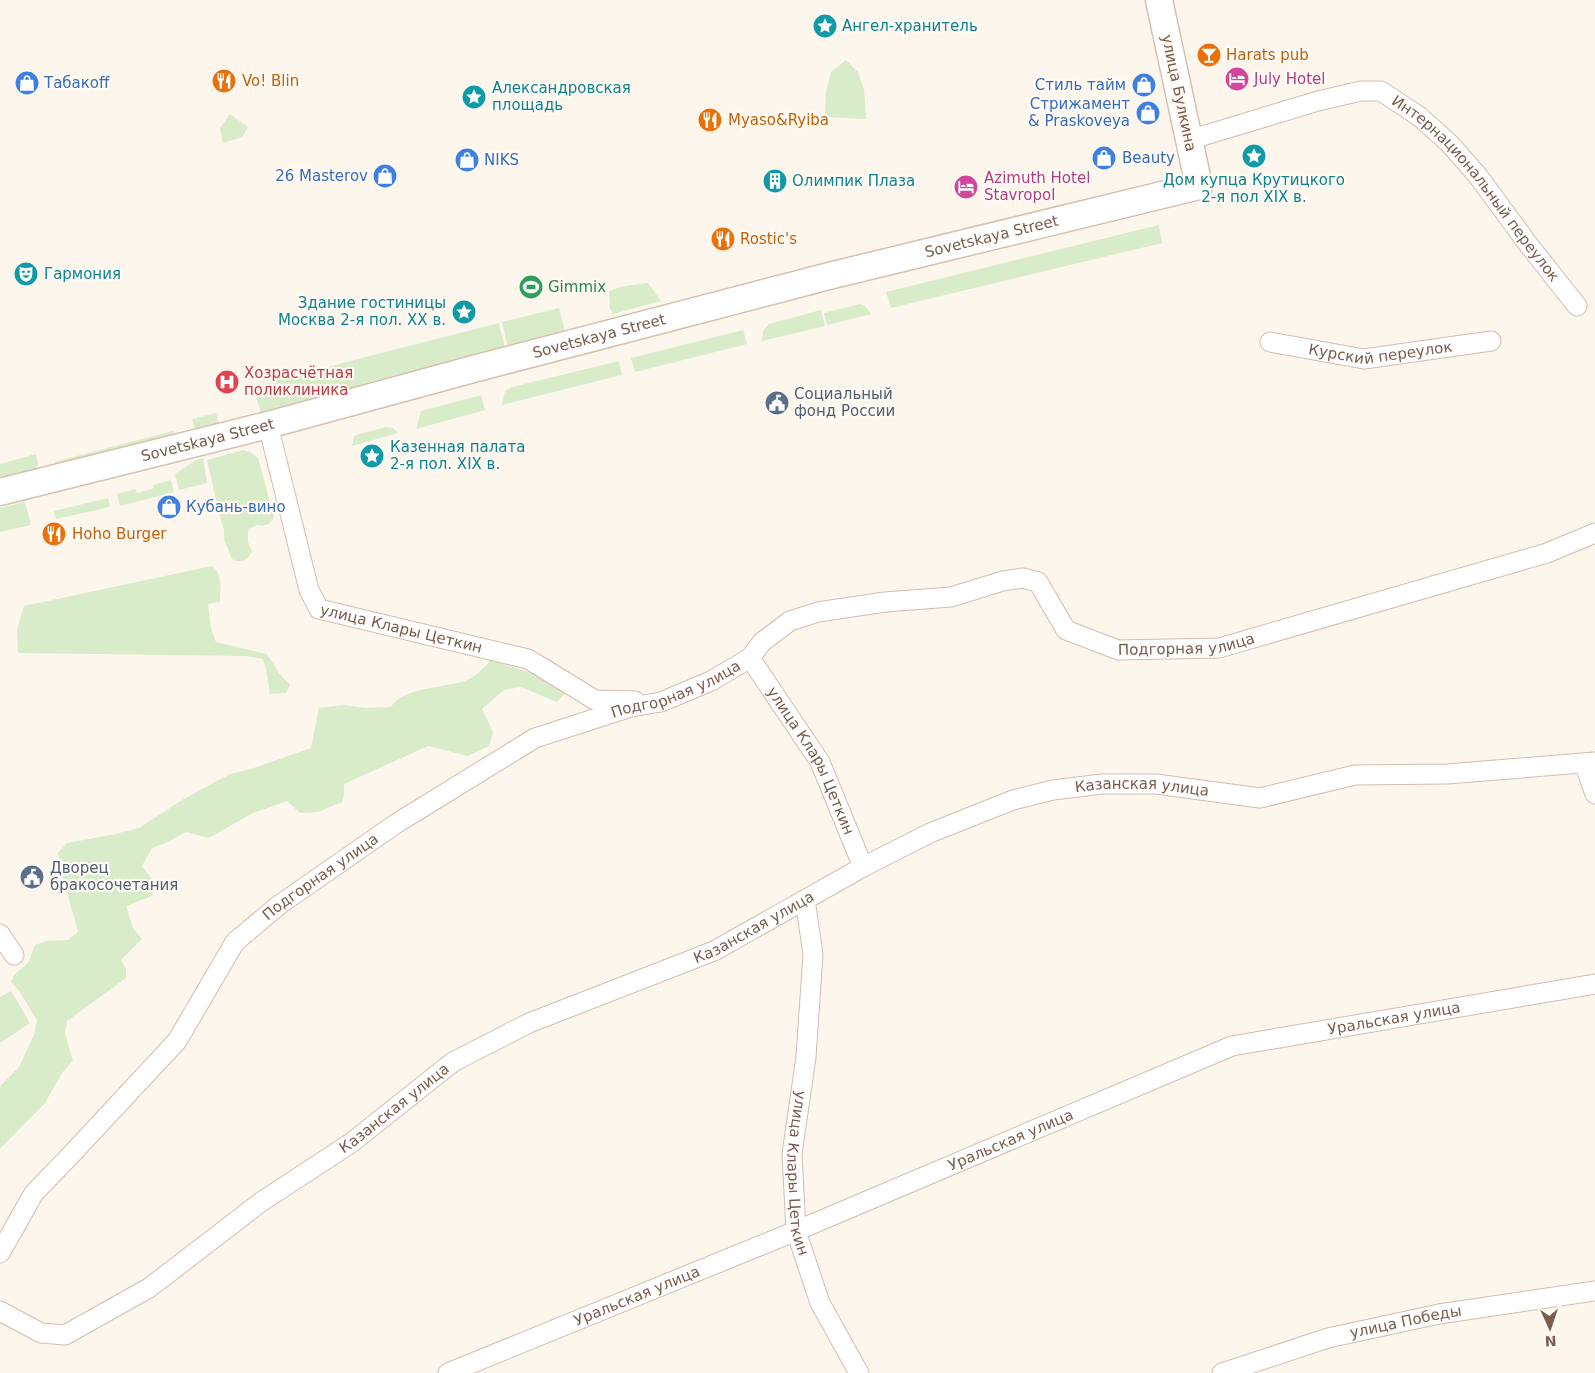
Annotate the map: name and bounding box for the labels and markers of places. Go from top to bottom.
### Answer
place icon: Ангел-хранитель [812,13,838,39]
place label: Ангел-хранитель [842,17,978,35]
bar icon: Harats pub [1196,42,1222,68]
place label: Harats pub [1226,46,1309,64]
hotel icon: July Hotel [1224,66,1250,92]
restaurant icon: Vo! Blin [211,68,237,94]
shop icon: Табакoff [14,70,40,96]
place label: July Hotel [1253,70,1325,88]
place label: Vo! Blin [242,72,299,90]
shop icon: Стиль тайм [1131,72,1157,98]
place label: Табакoff [43,74,110,92]
place label: Стиль тайм [1035,76,1126,94]
place label: Александровская площадь [492,79,631,114]
place icon: Александровская площадь [461,84,487,110]
place label: Стрижамент & Praskoveya [1028,95,1130,130]
shop icon: Стрижамент & Praskoveya [1135,100,1161,126]
restaurant icon: Myaso&Ryiba [697,107,723,133]
place label: Myaso&Ryiba [728,111,829,129]
place icon: Дом купца Крутицкого 2-я пол XIX в. [1241,143,1267,169]
shop icon: Beauty [1091,145,1117,171]
shop icon: NIKS [454,147,480,173]
place label: Beauty [1122,149,1175,167]
place label: NIKS [484,151,519,169]
shop icon: 26 Masterov [372,163,398,189]
place label: 26 Masterov [275,167,368,185]
building icon: Олимпик Плаза [762,168,788,194]
place label: Azimuth Hotel Stavropol [984,169,1090,204]
place label: Дом купца Крутицкого 2-я пол XIX в. [1163,171,1345,206]
place label: Олимпик Плаза [792,172,915,190]
hotel icon: Azimuth Hotel Stavropol [953,174,979,200]
restaurant icon: Rostic's [710,226,736,252]
place label: Rostic's [740,230,797,248]
theatre icon: Гармония [13,261,39,287]
place label: Гармония [44,265,121,283]
sports icon: Gimmix [518,274,544,300]
place label: Gimmix [548,278,606,296]
place label: Здание гостиницы Москва 2-я пол. ХХ в. [278,294,446,329]
place icon: Здание гостиницы Москва 2-я пол. ХХ в. [451,299,477,325]
place label: Хозрасчётная поликлиника [244,364,353,399]
hospital icon: Хозрасчётная поликлиника [214,369,240,395]
place label: Социальный фонд России [794,385,895,420]
public building icon: Социальный фонд России [764,390,790,416]
place label: Казенная палата 2-я пол. XIX в. [390,438,525,473]
place icon: Казенная палата 2-я пол. XIX в. [359,443,385,469]
shop icon: Кубань-вино [156,494,182,520]
place label: Кубань-вино [186,498,286,516]
restaurant icon: Hoho Burger [41,521,67,547]
place label: Hoho Burger [72,525,167,543]
place label: Дворец бракосочетания [50,859,178,894]
public building icon: Дворец бракосочетания [19,864,45,890]

